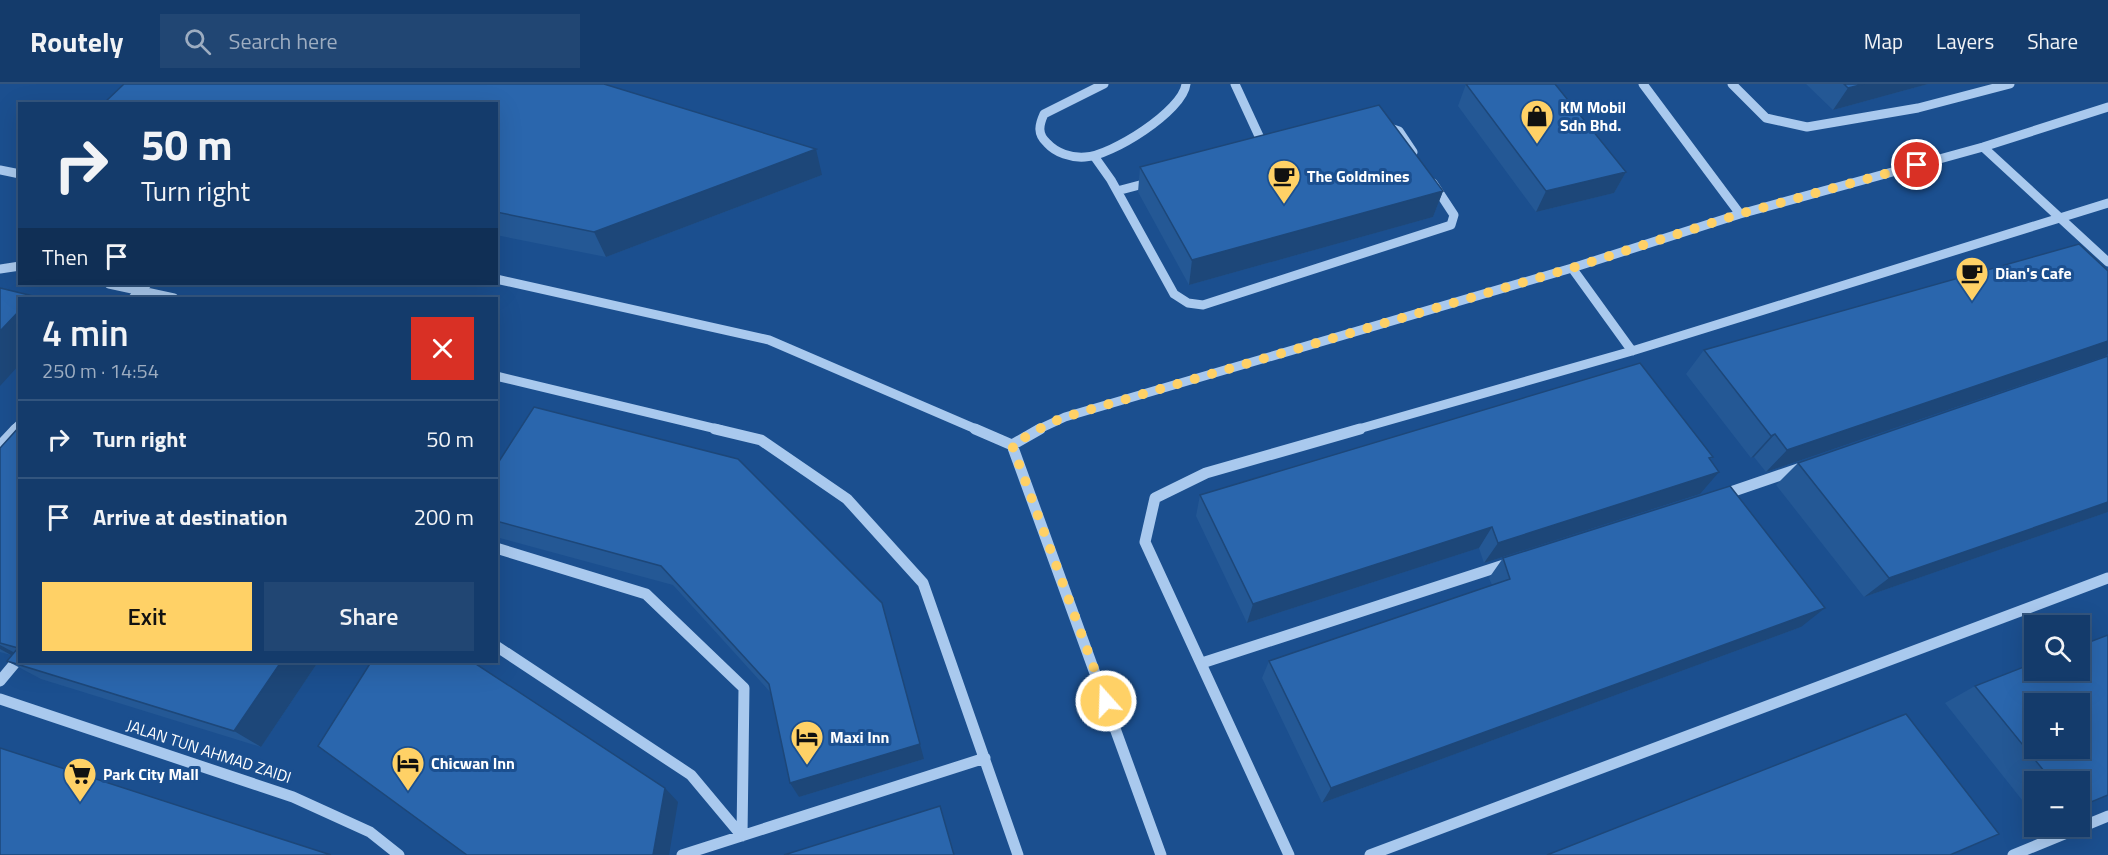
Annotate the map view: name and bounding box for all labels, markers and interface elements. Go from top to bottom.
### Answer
search box [160,14,580,68]
text: Routely [30,20,124,63]
text: Search here [229,24,338,58]
icon: search [181,25,214,58]
text: Map [1864,25,1903,57]
text: Layers [1936,25,1994,57]
text: Share [2027,25,2078,57]
place label: KM Mobil Sdn Bhd. [1560,95,1626,137]
shop icon: KM Mobil Sdn Bhd. [1519,98,1555,145]
text: 50 m [141,112,233,176]
icon: right [42,126,120,204]
pin [1891,139,1942,190]
icon: arrive [1900,148,1933,181]
cafe icon: The Goldmines [1266,158,1302,205]
place label: The Goldmines [1307,164,1409,188]
text: Turn right [141,170,250,211]
text: Then [42,240,88,274]
icon: arrive [100,240,133,273]
cafe icon: Dian's Cafe [1954,255,1990,302]
place label: Dian's Cafe [1995,261,2072,285]
text: 4 min [42,305,129,360]
button: close [411,317,474,380]
text: 250 m · 14:54 [42,355,159,386]
text: Turn right [93,422,187,456]
text: 50 m [426,422,474,456]
icon: right [42,423,75,456]
text: Arrive at destination [93,500,288,534]
text: 200 m [414,500,474,534]
icon: arrive [42,501,75,534]
button: Exit [42,582,252,651]
button: Share [264,582,474,651]
map controls [2024,615,2090,837]
button: search [2024,615,2090,681]
position arrow [1074,669,1138,733]
button: + [2024,693,2090,759]
street label: JALAN TUN AHMAD ZAIDI [123,713,295,789]
hotel icon: Maxi Inn [789,719,825,766]
place label: Maxi Inn [830,725,889,749]
hotel icon: Chicwan Inn [390,745,426,792]
place label: Chicwan Inn [431,751,515,775]
supermarket icon: Park City Mall [62,756,98,803]
place label: Park City Mall [103,762,199,786]
button: − [2024,771,2090,837]

